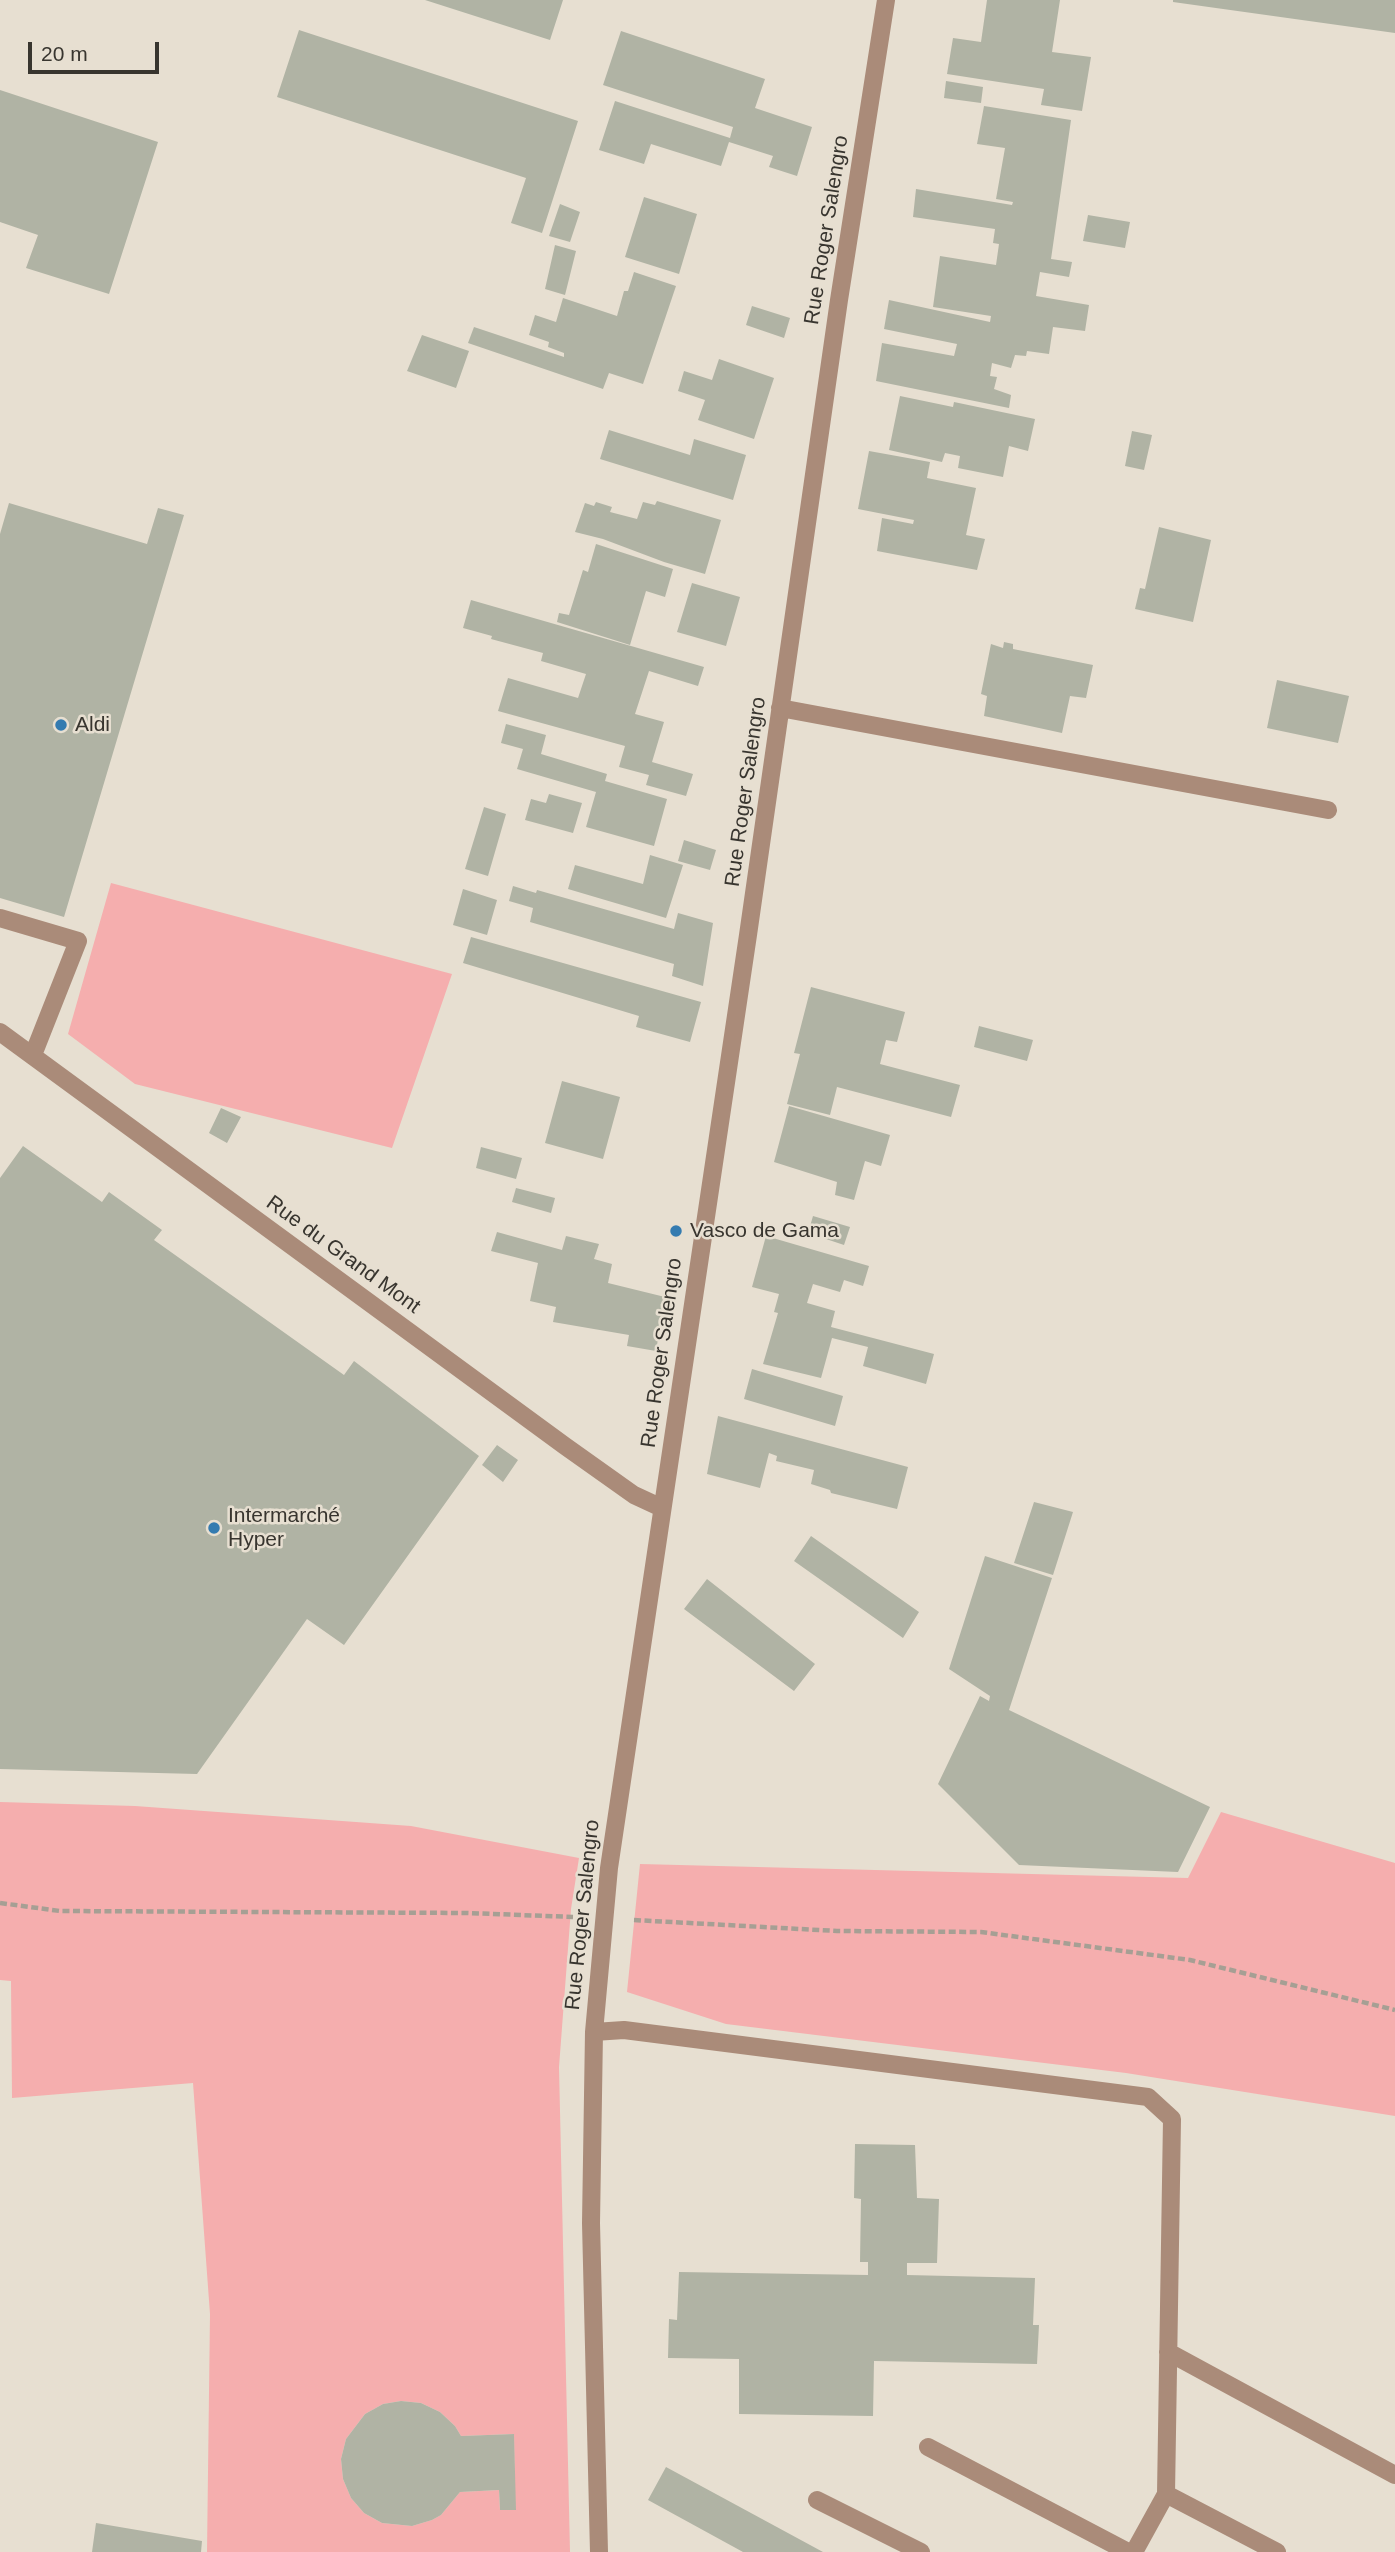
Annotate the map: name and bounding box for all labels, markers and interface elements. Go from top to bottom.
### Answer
scale bar [32,28,163,72]
text: 20 m [41,42,88,65]
street label: Rue Roger Salengro [800,133,854,327]
street label: Rue Roger Salengro [720,695,772,889]
place label: Aldi [75,712,110,738]
marker: Aldi [53,717,69,733]
street label: Rue du Grand Mont [261,1191,425,1319]
place label: Vasco de Gama [690,1218,839,1244]
marker: Vasco de Gama [668,1223,684,1239]
street label: Rue Roger Salengro [636,1256,688,1450]
place label: Intermarché Hyper [228,1503,340,1553]
marker: Intermarché Hyper [206,1520,222,1536]
street label: Rue Roger Salengro [560,1818,606,2012]

